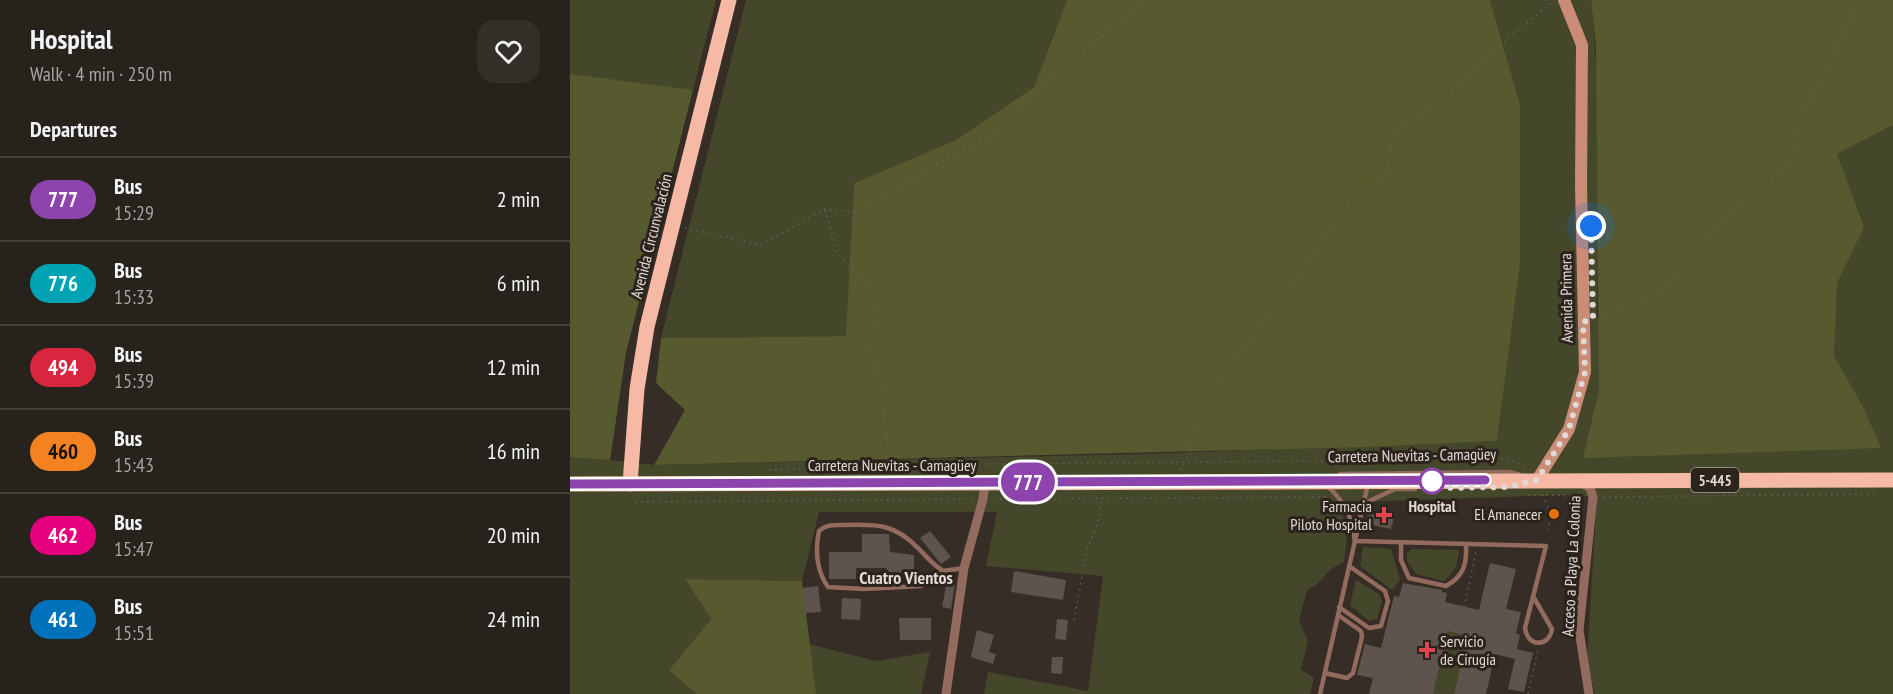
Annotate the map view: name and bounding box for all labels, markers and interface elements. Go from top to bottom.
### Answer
text: Hospital [30,20,113,57]
button: heart [477,20,540,83]
text: Walk · 4 min · 250 m [30,61,172,87]
text: Departures [30,115,117,143]
text: Bus [114,172,142,200]
street label: Avenida Circunvalación [626,172,676,300]
text: 2 min [497,185,540,213]
text: 777 [48,186,78,213]
text: 15:29 [114,200,154,226]
your location [1576,211,1606,241]
street label: Avenida Primera [1555,253,1577,343]
text: Bus [114,256,142,284]
text: 6 min [497,269,540,297]
text: 776 [48,270,78,297]
text: 15:33 [114,284,154,310]
text: Bus [114,340,142,368]
text: 12 min [487,353,540,381]
text: 494 [48,354,78,381]
text: 15:39 [114,368,154,394]
text: Bus [114,424,142,452]
text: 16 min [487,437,540,465]
text: 460 [48,438,78,465]
street label: Carretera Nuevitas - Camagüey [1328,444,1496,466]
text: 15:43 [114,452,154,478]
street label: Carretera Nuevitas - Camagüey [808,455,976,475]
line badge: 777 [994,462,1062,502]
marker: Hospital [1419,468,1445,494]
road number: 5-445 [1691,468,1739,492]
text: 777 [1013,469,1043,496]
street label: Acceso a Playa La Colonia [1557,495,1585,637]
place label: Farmacia Piloto Hospital [1290,496,1372,534]
place label: Hospital [1408,496,1456,516]
place label: El Amanecer [1474,504,1543,524]
marker: El Amanecer [1547,507,1561,521]
text: Bus [114,508,142,536]
marker: Farmacia Piloto Hospital [1377,508,1391,522]
text: 20 min [487,521,540,549]
text: 462 [48,522,78,549]
text: 15:47 [114,536,154,562]
district label: Cuatro Vientos [859,566,953,589]
text: Bus [114,592,142,620]
text: 24 min [487,605,540,633]
text: 461 [48,606,78,633]
text: 15:51 [114,620,154,646]
place label: Servicio de Cirugía [1440,631,1496,669]
marker: Servicio de Cirugía [1418,641,1436,659]

